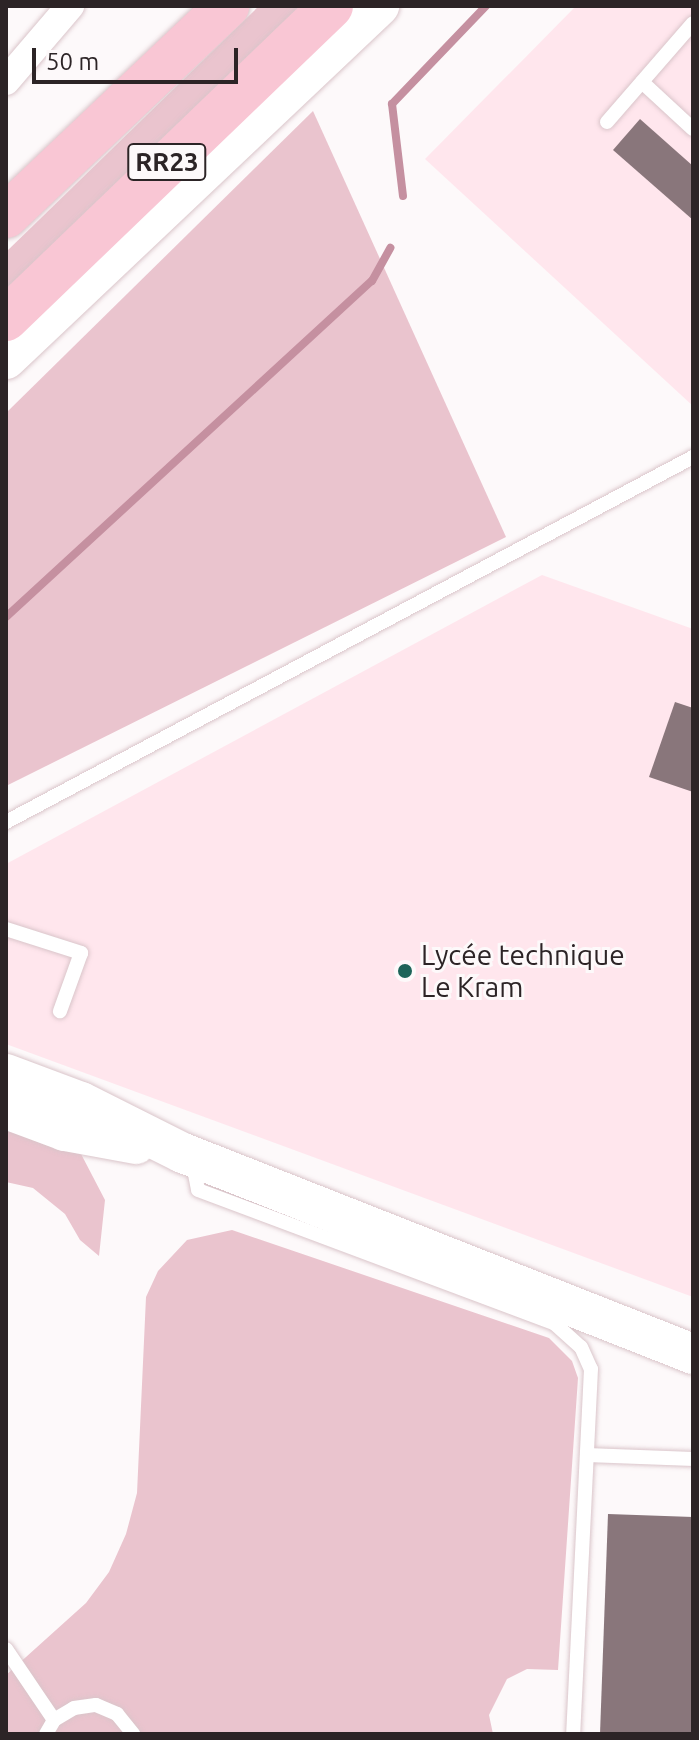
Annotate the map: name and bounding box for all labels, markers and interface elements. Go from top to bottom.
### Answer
scale bar [36,32,242,82]
text: 50 m [46,48,99,75]
road number: RR23 [127,140,207,184]
place label: Lycée technique Le Kram [421,938,625,1004]
marker: Lycée technique Le Kram [396,962,414,980]

